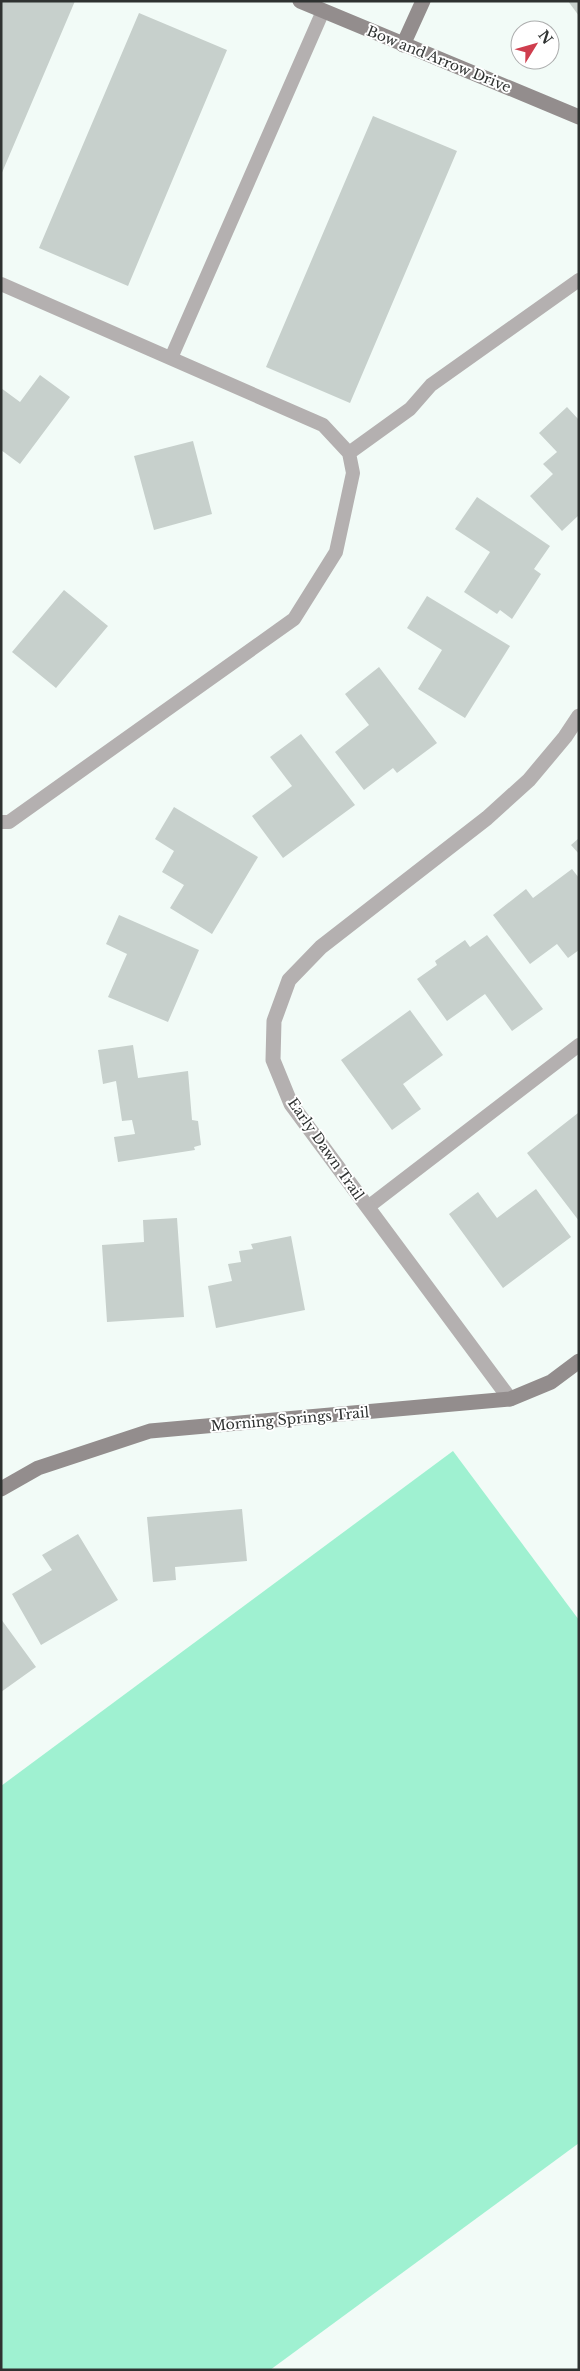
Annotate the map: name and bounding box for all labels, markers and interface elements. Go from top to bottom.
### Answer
north arrow [510,20,560,70]
street label: Bow and Arrow Drive [364,22,514,96]
text: N [534,27,557,48]
street label: Early Dawn Trail [284,1094,368,1204]
street label: Morning Springs Trail [210,1403,370,1435]

